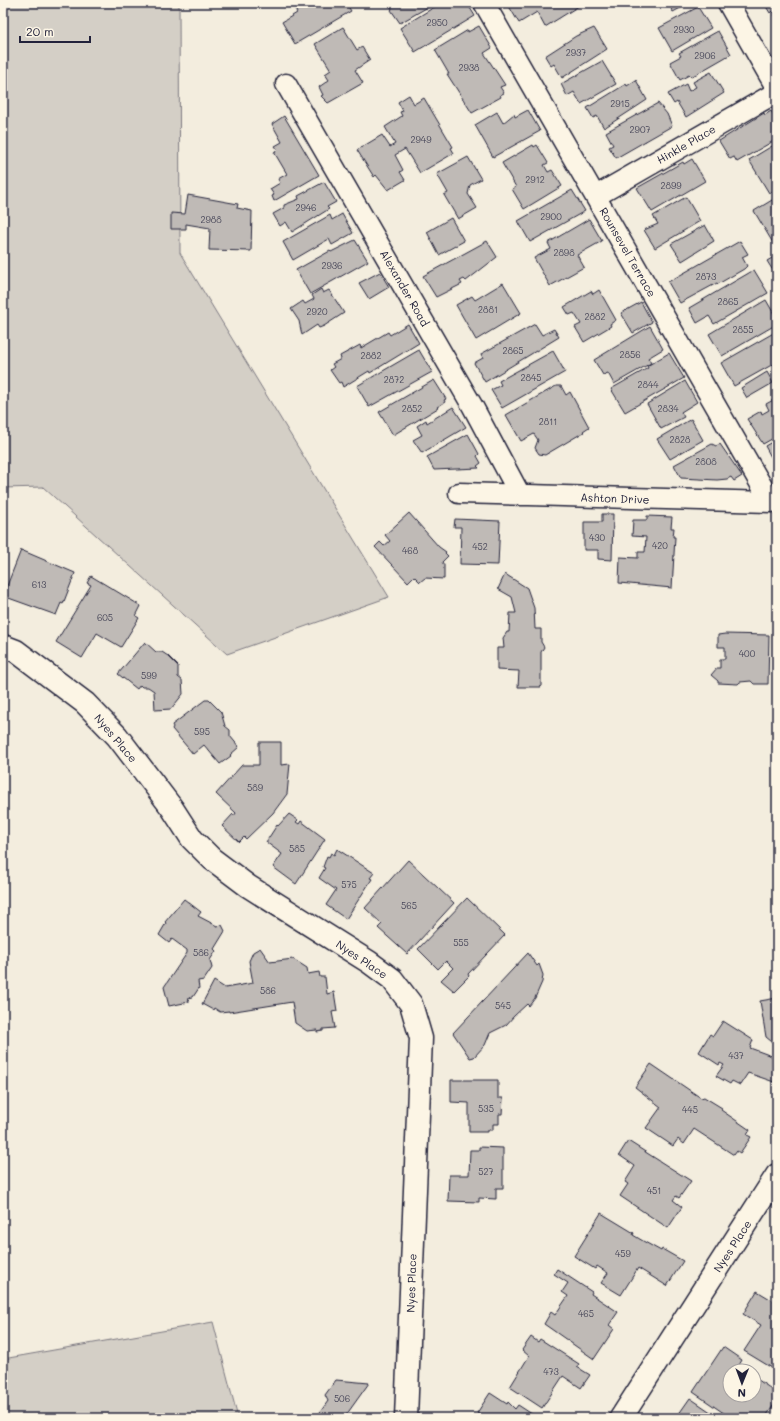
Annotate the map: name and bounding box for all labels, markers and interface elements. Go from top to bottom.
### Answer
house number: 2950 [426,17,448,28]
scale bar [20,18,90,44]
text: 20 m [26,23,54,39]
house number: 2930 [673,24,695,35]
house number: 2937 [566,47,586,58]
house number: 2906 [694,50,716,61]
house number: 2938 [458,62,480,73]
house number: 2915 [610,98,630,109]
street label: Hinkle Place [654,121,718,167]
house number: 2907 [630,124,650,135]
house number: 2949 [411,134,432,145]
house number: 2912 [525,174,545,185]
house number: 2899 [660,180,682,191]
house number: 2946 [295,202,317,213]
street label: Rounsevel Terrace [596,205,660,300]
house number: 2900 [540,211,562,222]
house number: 2988 [200,214,222,225]
street label: Alexander Road [377,247,433,329]
house number: 2898 [553,247,575,258]
house number: 2936 [321,260,343,271]
house number: 2873 [696,271,716,282]
house number: 2865 [717,296,739,307]
house number: 2881 [478,304,498,315]
house number: 2920 [307,306,328,317]
house number: 2882 [585,311,605,322]
house number: 2855 [733,324,753,335]
house number: 2865 [502,345,524,356]
house number: 2856 [619,349,641,360]
house number: 2882 [361,350,381,361]
house number: 2845 [521,372,542,383]
house number: 2872 [384,374,404,385]
house number: 2844 [637,379,659,390]
house number: 2852 [402,403,422,414]
house number: 2834 [657,403,679,414]
house number: 2811 [539,416,557,427]
house number: 2828 [670,434,691,445]
house number: 2808 [695,456,717,467]
street label: Ashton Drive [580,489,650,507]
house number: 430 [589,532,605,543]
house number: 420 [652,540,668,551]
house number: 452 [472,541,488,552]
house number: 468 [402,545,419,556]
house number: 613 [32,579,46,590]
house number: 605 [97,612,113,623]
house number: 400 [739,648,756,659]
house number: 599 [141,670,158,681]
street label: Nyes Place [91,711,141,766]
house number: 595 [194,726,210,737]
house number: 589 [247,782,264,793]
house number: 585 [289,843,305,854]
house number: 575 [341,879,357,890]
house number: 565 [401,900,417,911]
street label: Nyes Place [333,936,391,982]
house number: 555 [453,937,469,948]
house number: 586 [193,947,209,958]
house number: 586 [260,985,276,996]
house number: 545 [495,1000,511,1011]
house number: 437 [728,1050,744,1061]
house number: 535 [478,1103,494,1114]
house number: 445 [682,1104,698,1115]
house number: 527 [478,1166,494,1177]
house number: 451 [647,1185,661,1196]
street label: Nyes Place [710,1217,754,1275]
house number: 459 [615,1248,632,1259]
street label: Nyes Place [402,1253,420,1313]
house number: 465 [578,1308,594,1319]
north arrow [722,1363,762,1403]
house number: 473 [543,1366,559,1377]
text: N [738,1386,746,1401]
house number: 506 [334,1393,350,1404]

